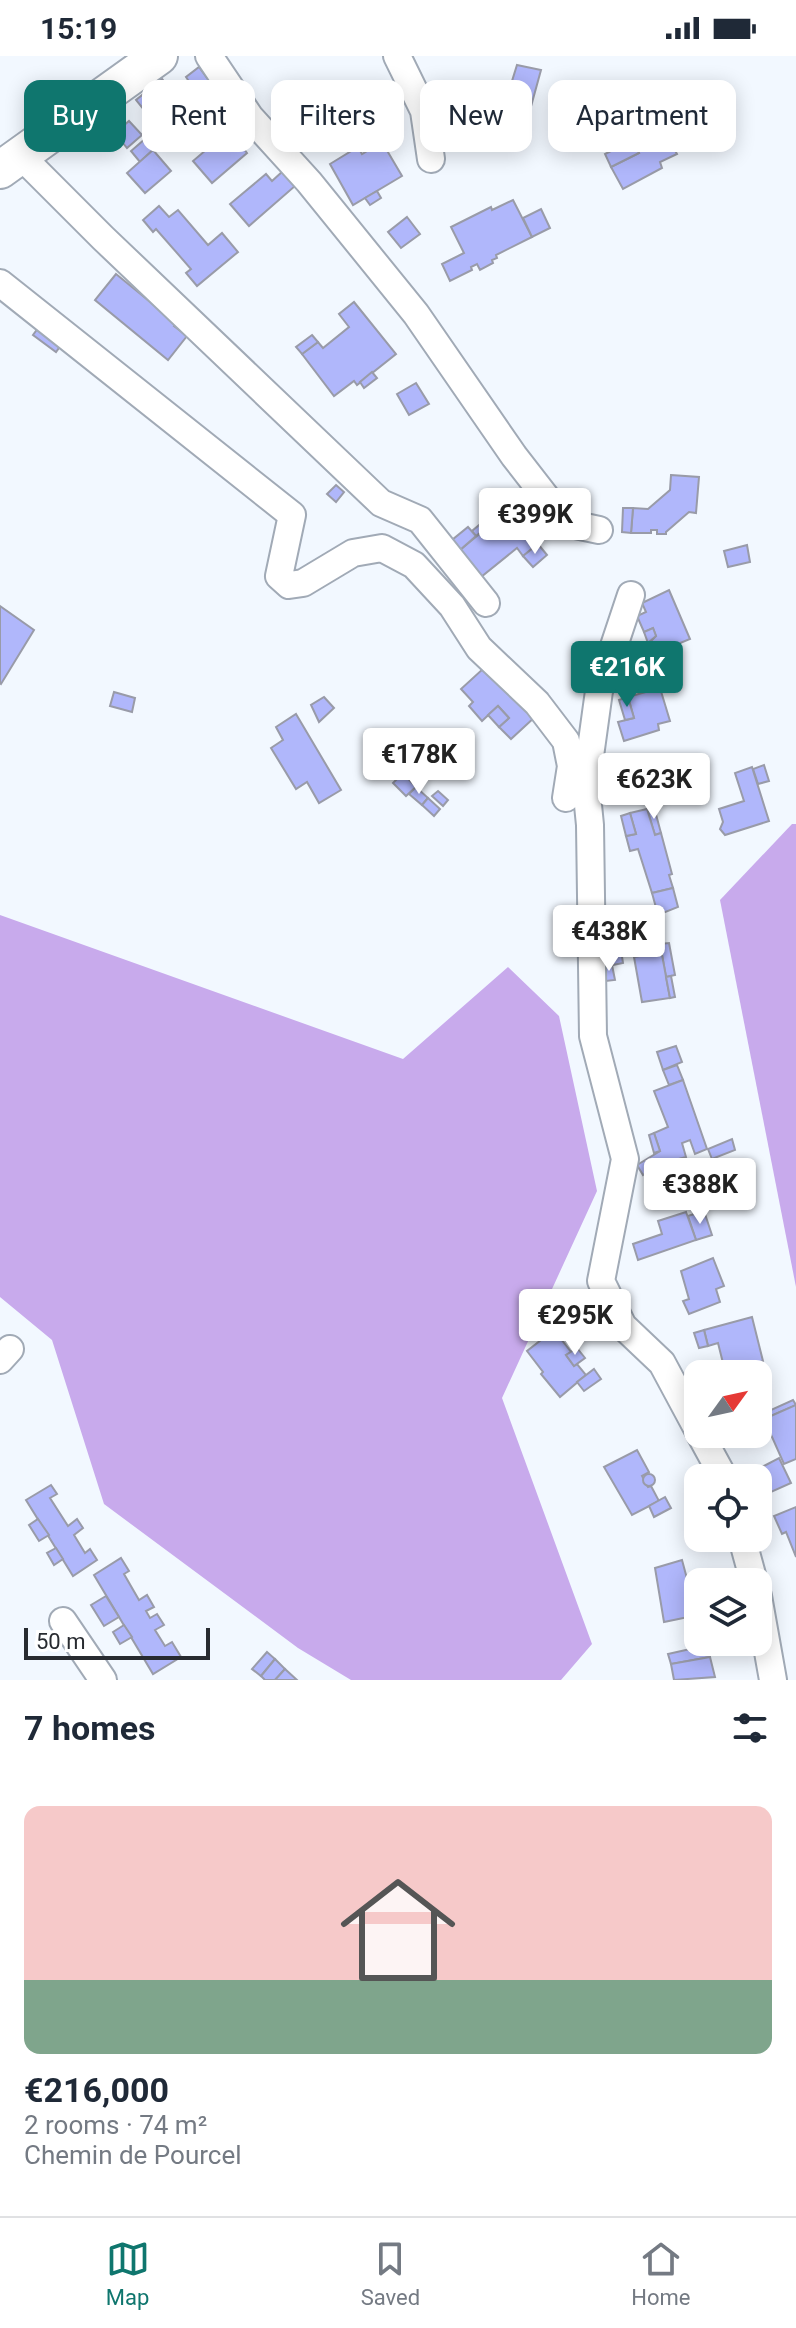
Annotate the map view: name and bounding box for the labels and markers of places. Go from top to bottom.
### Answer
pin: €399K [479,488,591,556]
pin: €216K [571,641,683,709]
pin: €178K [363,728,475,796]
pin: €623K [598,753,710,821]
pin: €438K [553,905,665,973]
pin: €388K [644,1158,756,1226]
pin: €295K [519,1289,631,1357]

